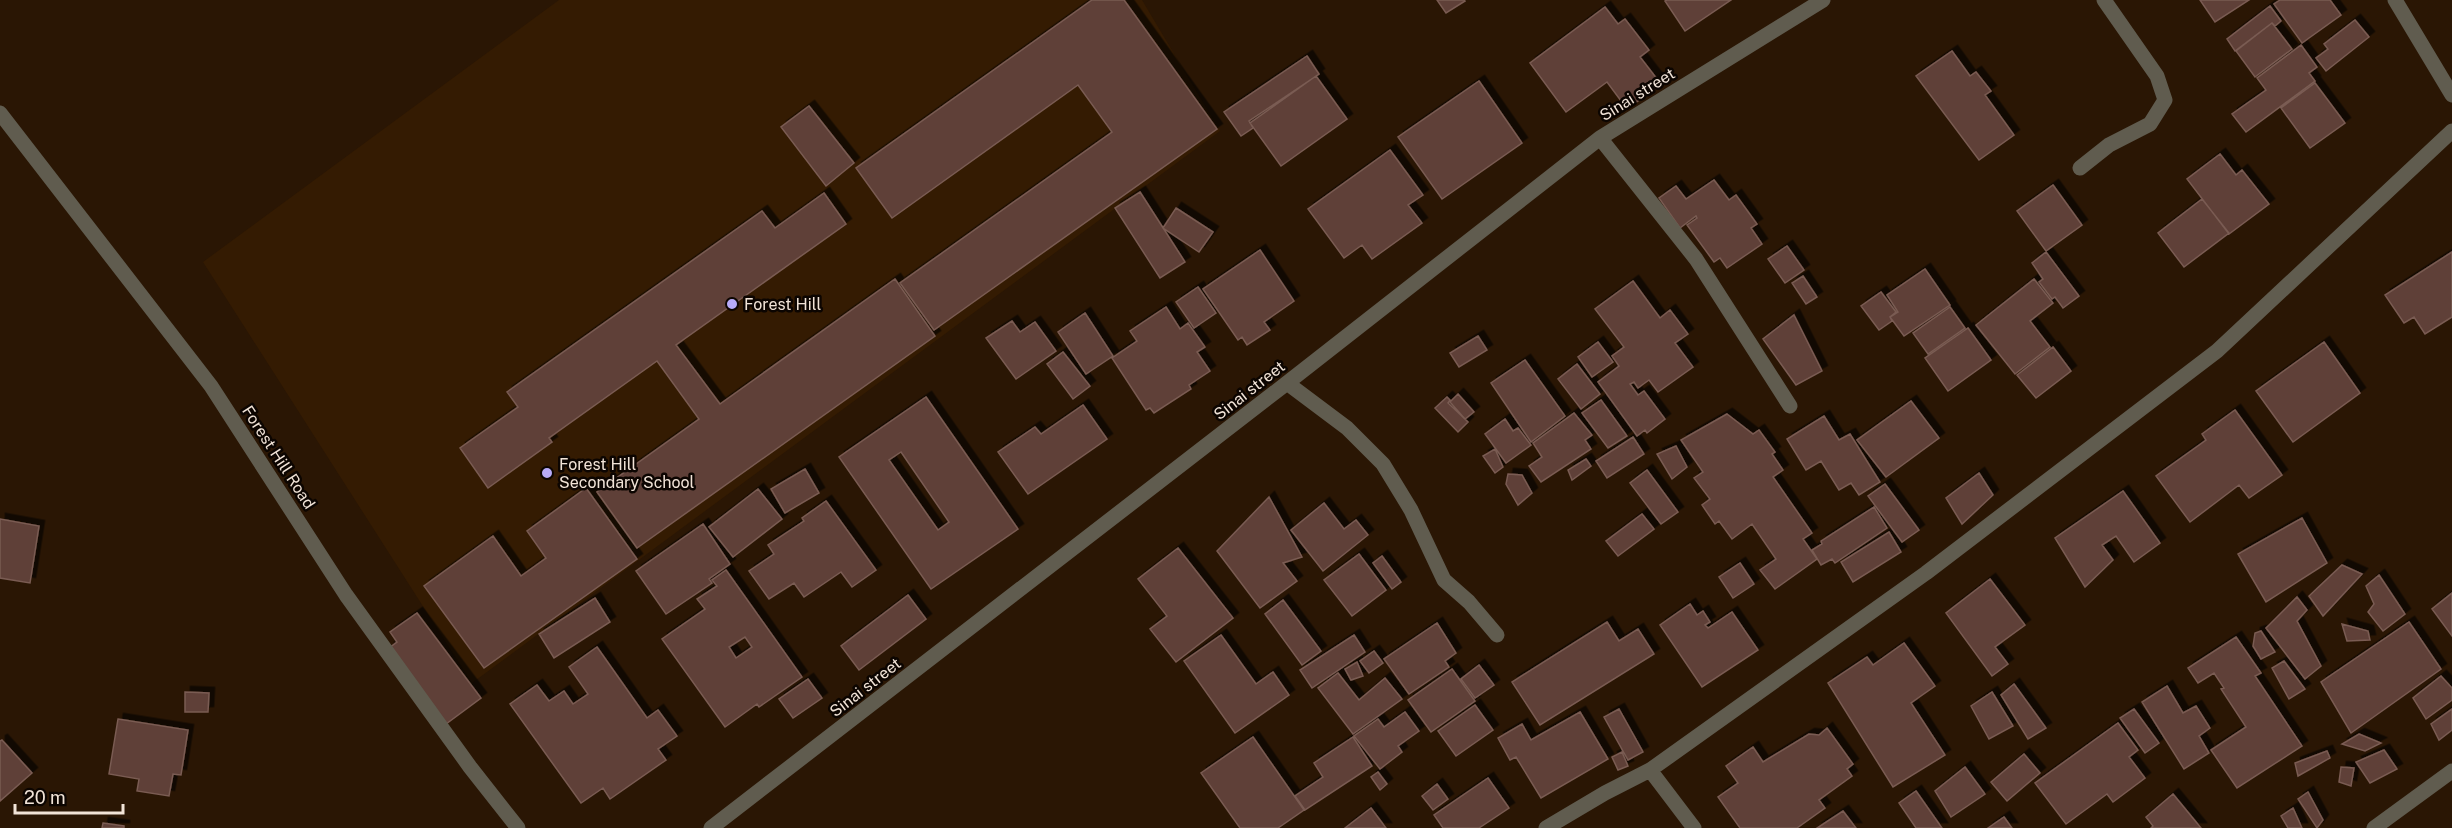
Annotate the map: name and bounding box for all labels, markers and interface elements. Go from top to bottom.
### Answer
street label: Sinai street [1596,64,1678,125]
place label: Forest Hill [744,295,821,314]
marker: Forest Hill [725,297,739,311]
street label: Sinai street [1210,357,1289,424]
street label: Forest Hill Road [238,402,319,512]
place label: Forest Hill Secondary School [559,455,695,492]
marker: Forest Hill Secondary School [540,466,554,480]
street label: Sinai street [826,654,905,721]
scale bar [15,777,123,815]
text: 20 m [24,787,66,808]

